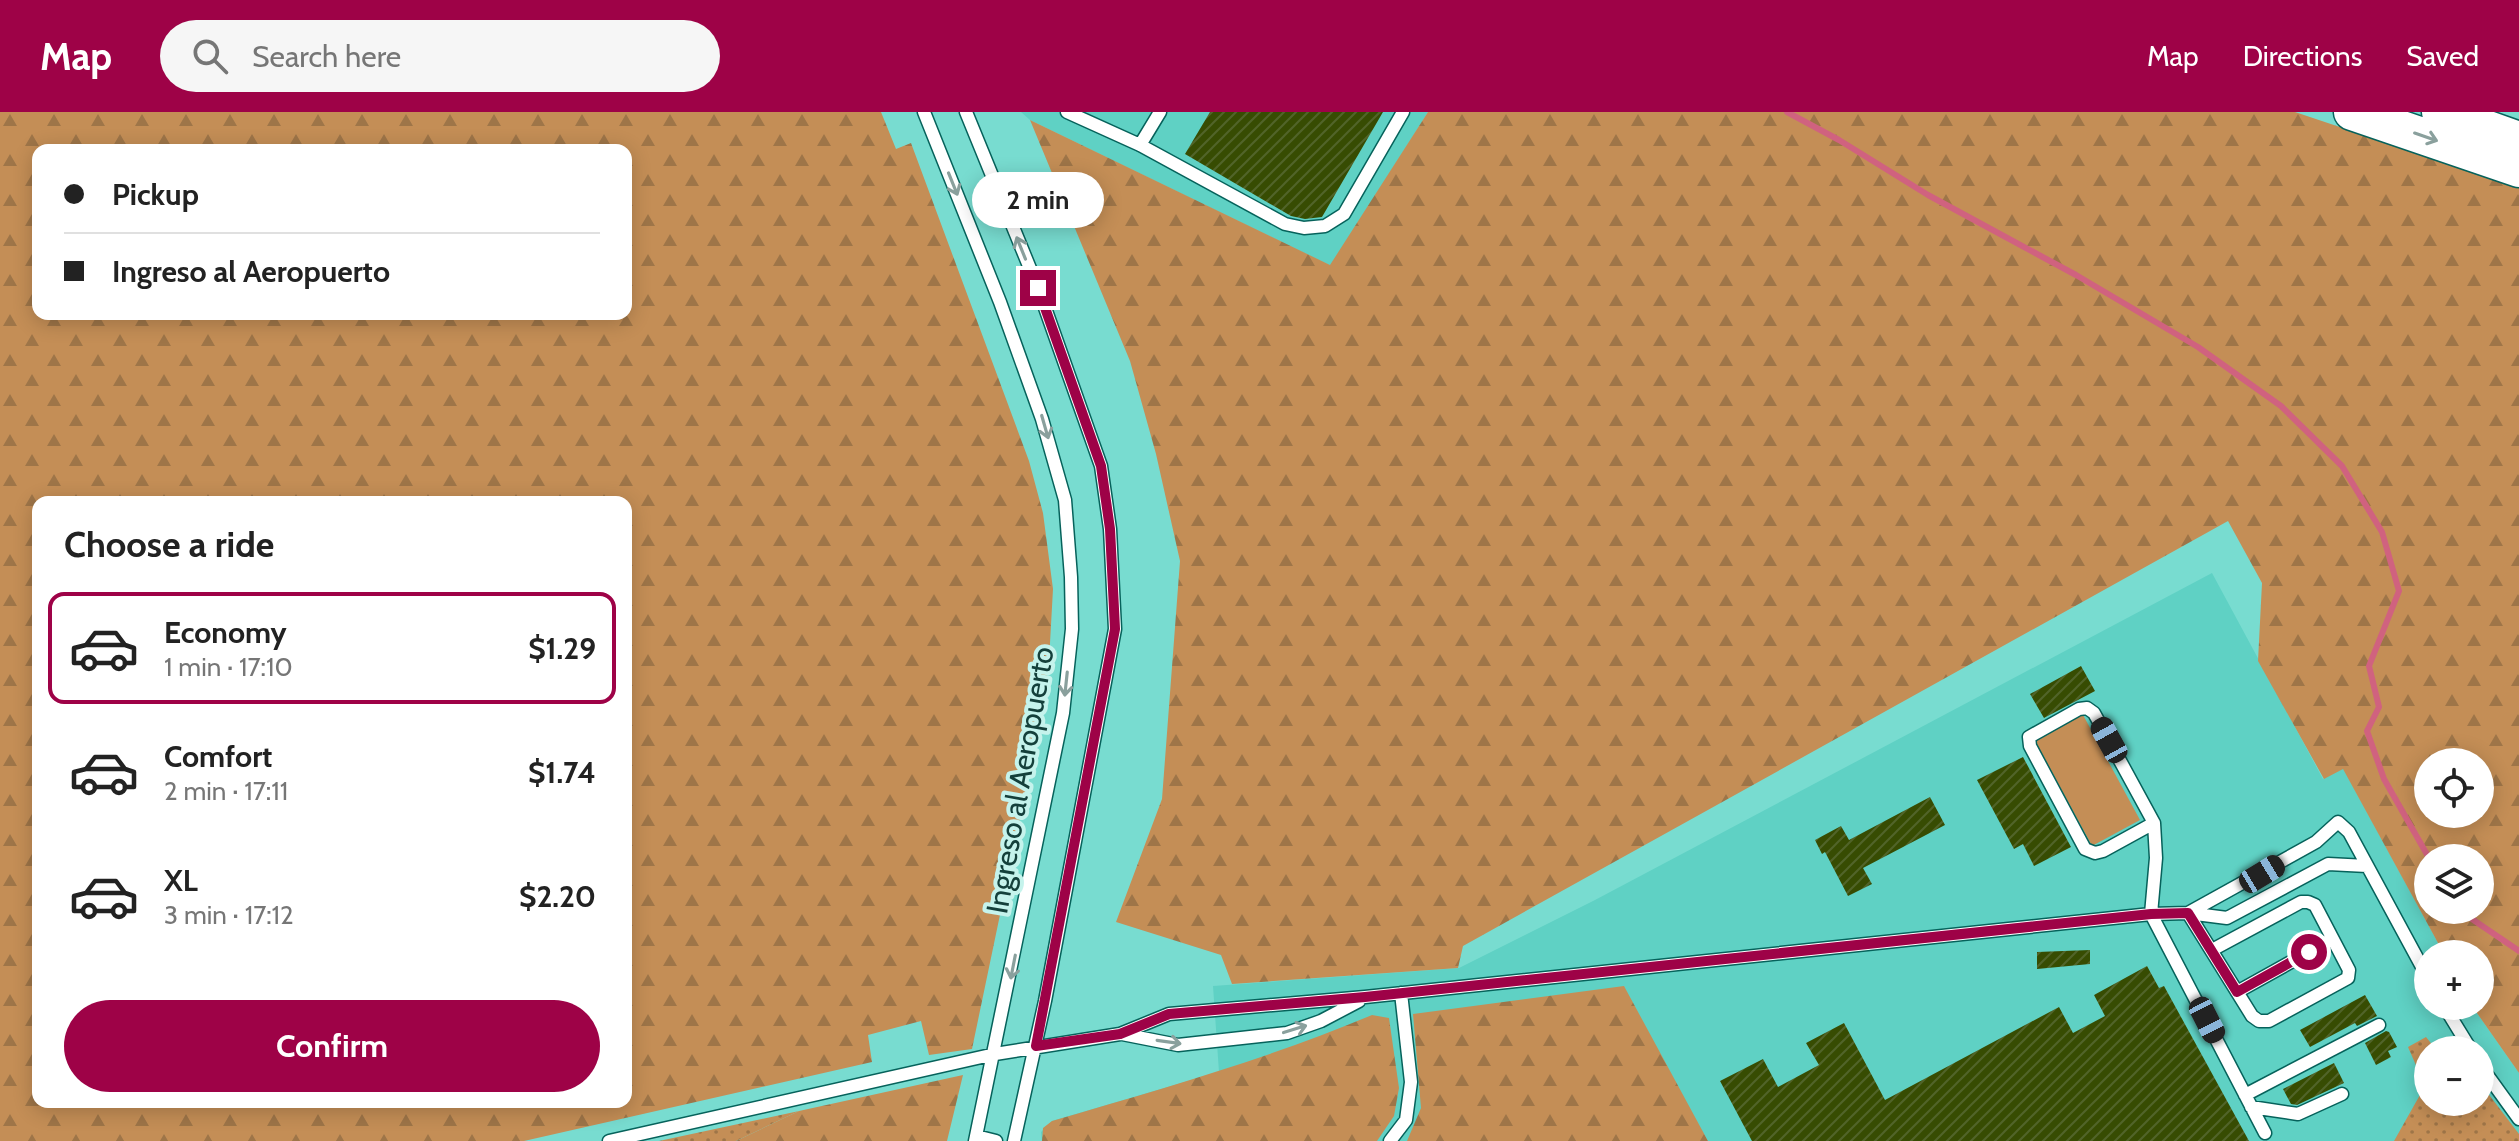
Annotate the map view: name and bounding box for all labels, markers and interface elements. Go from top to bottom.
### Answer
search box [160,20,720,92]
text: Map [40,33,112,80]
icon: search [188,34,232,78]
text: Search here [252,38,401,75]
text: Map [2147,39,2199,73]
text: Directions [2243,39,2362,73]
text: Saved [2406,39,2479,73]
one-way arrow [2413,131,2438,146]
one-way arrow [946,171,961,196]
callout: 2 min [972,172,1104,228]
text: Pickup [112,176,199,213]
text: 2 min [1007,184,1069,216]
one-way arrow [1013,236,1028,261]
text: Ingreso al Aeropuerto [112,253,390,290]
route end [1020,270,1056,306]
one-way arrow [1038,414,1053,440]
text: Choose a ride [64,522,274,566]
icon: car [68,612,140,684]
text: Economy [164,614,287,651]
text: $1.29 [528,630,596,667]
street label: Ingreso al Aeropuerto [978,644,1062,916]
text: 1 min · 17:10 [164,651,293,683]
one-way arrow [1059,670,1074,697]
car [2087,713,2131,767]
icon: car [68,736,140,808]
text: Comfort [164,738,272,775]
map controls [2414,748,2494,1116]
button: locate [2414,748,2494,828]
text: $1.74 [528,754,596,791]
text: 2 min · 17:11 [164,775,288,807]
button: layers [2414,844,2494,924]
car [2235,851,2289,897]
icon: car [68,860,140,932]
text: XL [164,862,198,899]
text: $2.20 [519,878,596,915]
text: 3 min · 17:12 [164,899,294,931]
route start [2291,934,2327,970]
button: + [2414,940,2494,1020]
one-way arrow [1005,954,1020,979]
car [2185,993,2229,1047]
button: Confirm [64,1000,600,1092]
one-way arrow [1281,1021,1307,1036]
one-way arrow [1155,1035,1181,1050]
button: − [2414,1036,2494,1116]

